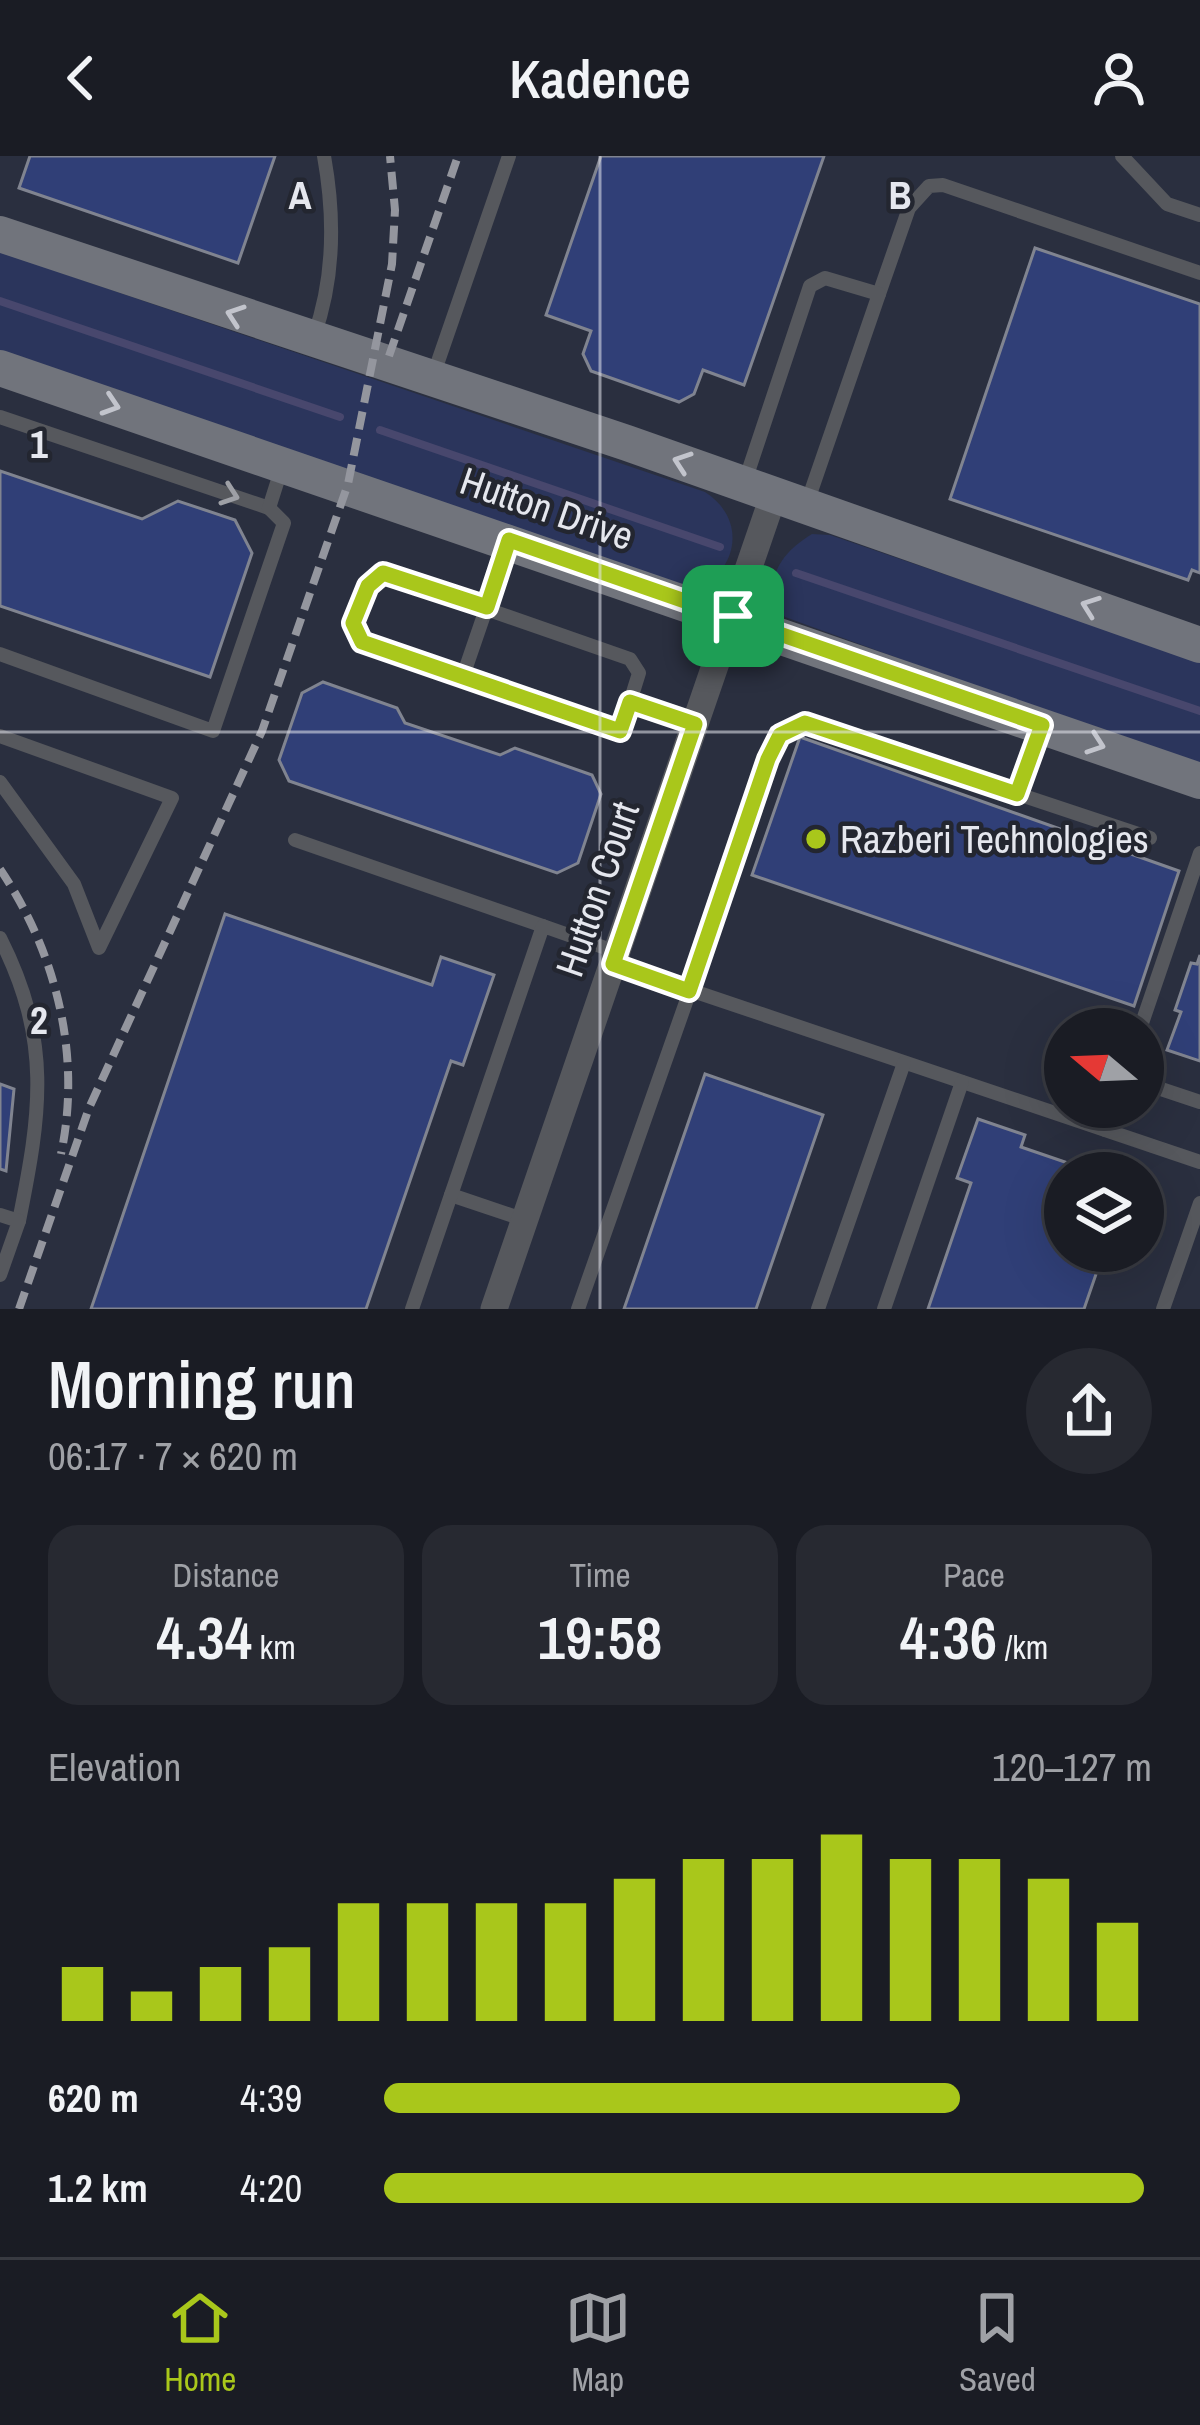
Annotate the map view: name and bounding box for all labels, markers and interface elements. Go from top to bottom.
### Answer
text: Kadence [509,42,691,115]
icon: back [48,45,114,111]
icon: person [1086,45,1152,111]
text: A [288,169,312,221]
text: B [888,169,912,221]
one-way arrow [225,304,246,329]
one-way arrow [100,391,121,416]
text: 1 [30,418,48,470]
one-way arrow [672,452,693,477]
street label: Hutton Drive [454,454,640,562]
one-way arrow [218,481,239,505]
pin [682,565,784,667]
icon: arrive [700,583,766,649]
one-way arrow [1080,596,1101,620]
one-way arrow [1084,730,1105,754]
street label: Hutton Court [543,795,651,983]
place label: Razberi Technologies [840,813,1149,865]
marker: Razberi Technologies [803,826,829,852]
text: 2 [30,994,48,1046]
north arrow [1044,1008,1164,1128]
map controls [1044,1008,1164,1272]
button: layers [1044,1152,1164,1272]
text: Morning run [48,1340,356,1429]
button: share [1026,1348,1152,1474]
text: 06:17 · 7 × 620 m [48,1430,298,1482]
text: Distance [173,1553,279,1597]
text: Time [569,1553,631,1597]
text: Pace [943,1553,1005,1597]
text: 4.34 [156,1597,252,1678]
text: 19:58 [538,1597,662,1678]
text: 4:36 [900,1597,997,1678]
text: km [252,1625,296,1669]
text: /km [997,1625,1048,1669]
text: Elevation [48,1741,181,1793]
text: 120–127 m [992,1741,1152,1793]
text: 620 m [48,2072,139,2124]
text: 4:39 [240,2072,302,2124]
text: 1.2 km [48,2162,148,2214]
text: 4:20 [240,2162,302,2214]
tab: Home [164,2285,236,2401]
tab: Map [565,2285,631,2401]
tab: Saved [959,2285,1036,2401]

